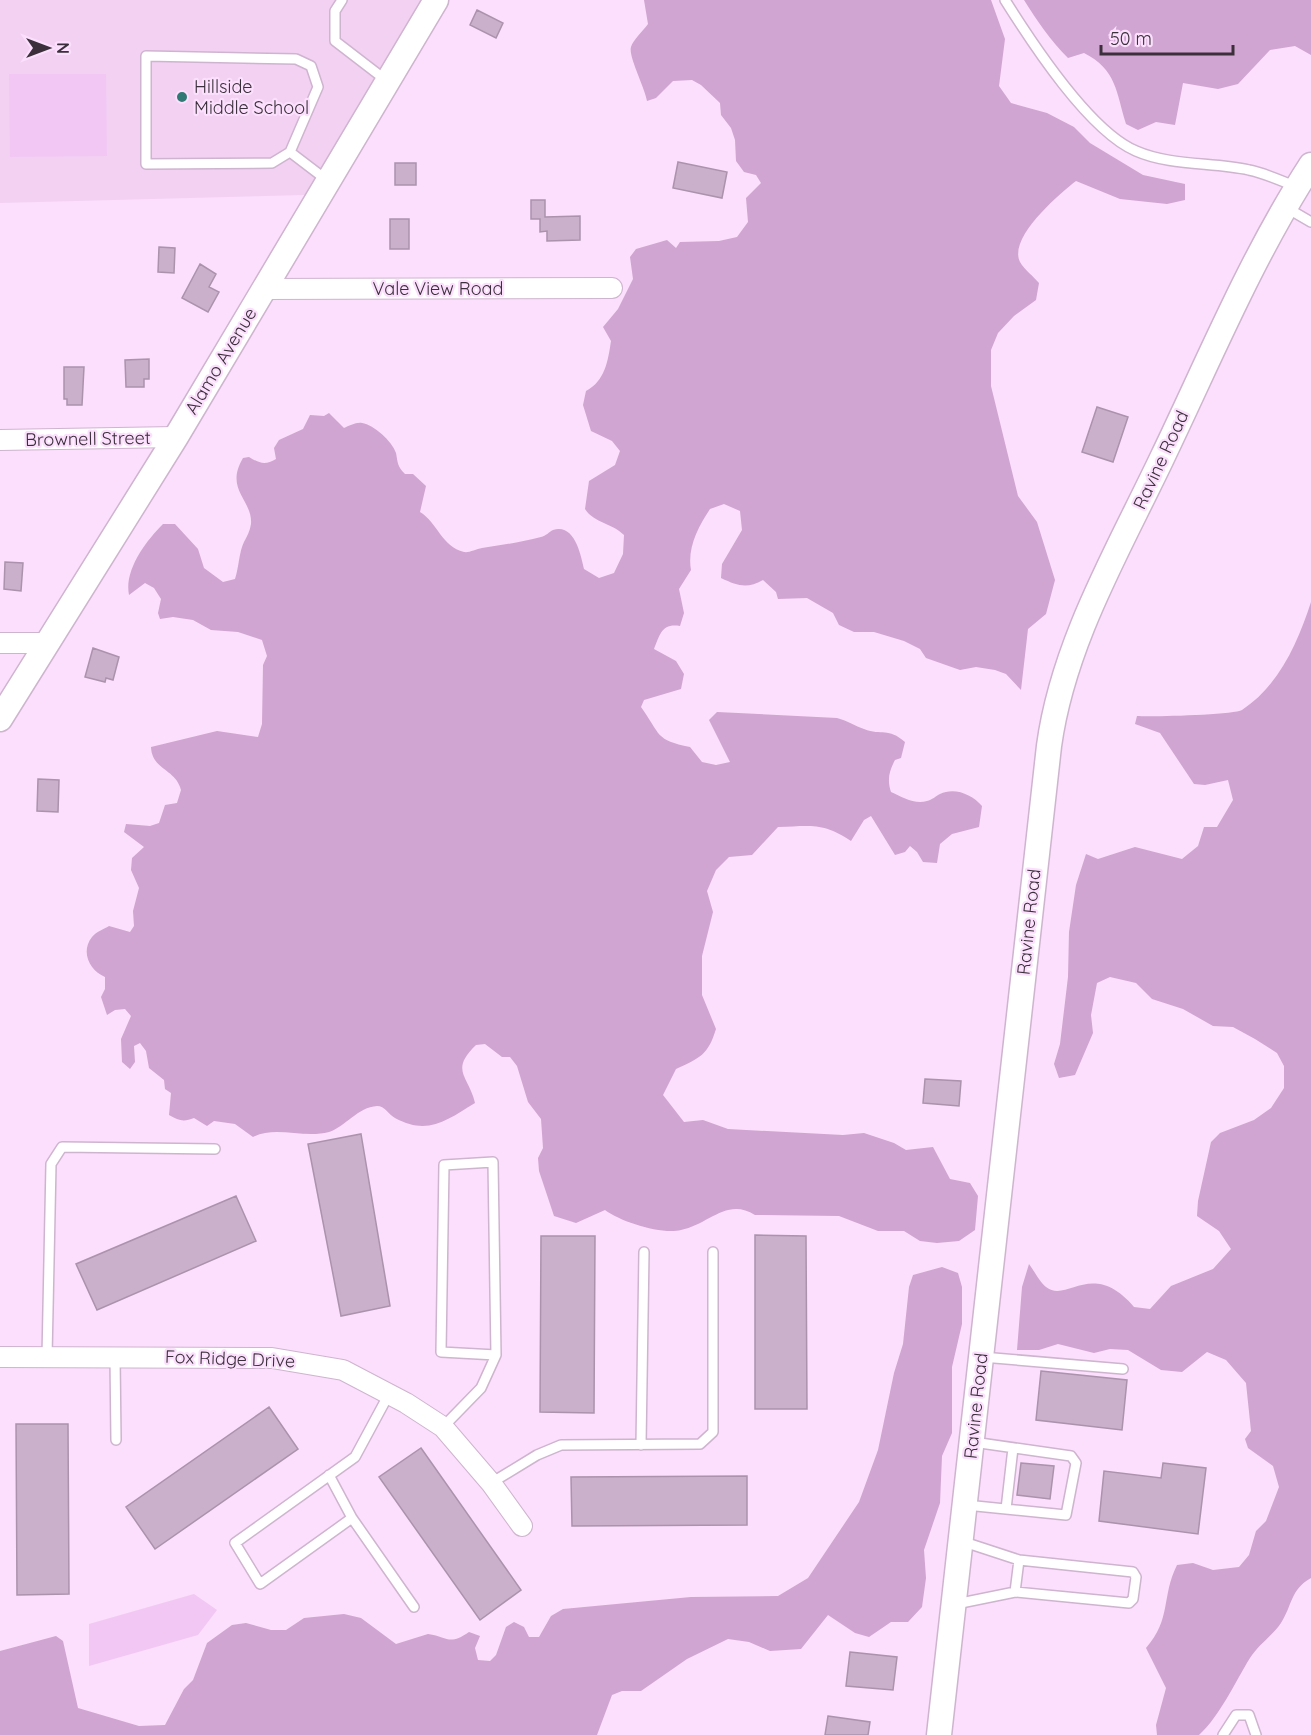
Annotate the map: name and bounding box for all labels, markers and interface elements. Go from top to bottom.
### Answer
north arrow [18,18,78,78]
scale bar [1101,18,1233,56]
text: 50 m [1110,27,1152,50]
text: N [53,42,73,54]
place label: Hillside Middle School [194,75,309,119]
marker: Hillside Middle School [175,90,189,104]
street label: Vale View Road [373,277,503,300]
street label: Alamo Avenue [180,303,261,418]
street label: Ravine Road [1128,407,1193,513]
street label: Brownell Street [25,426,151,451]
street label: Ravine Road [1012,868,1045,976]
street label: Fox Ridge Drive [164,1345,296,1372]
street label: Ravine Road [959,1352,992,1460]

